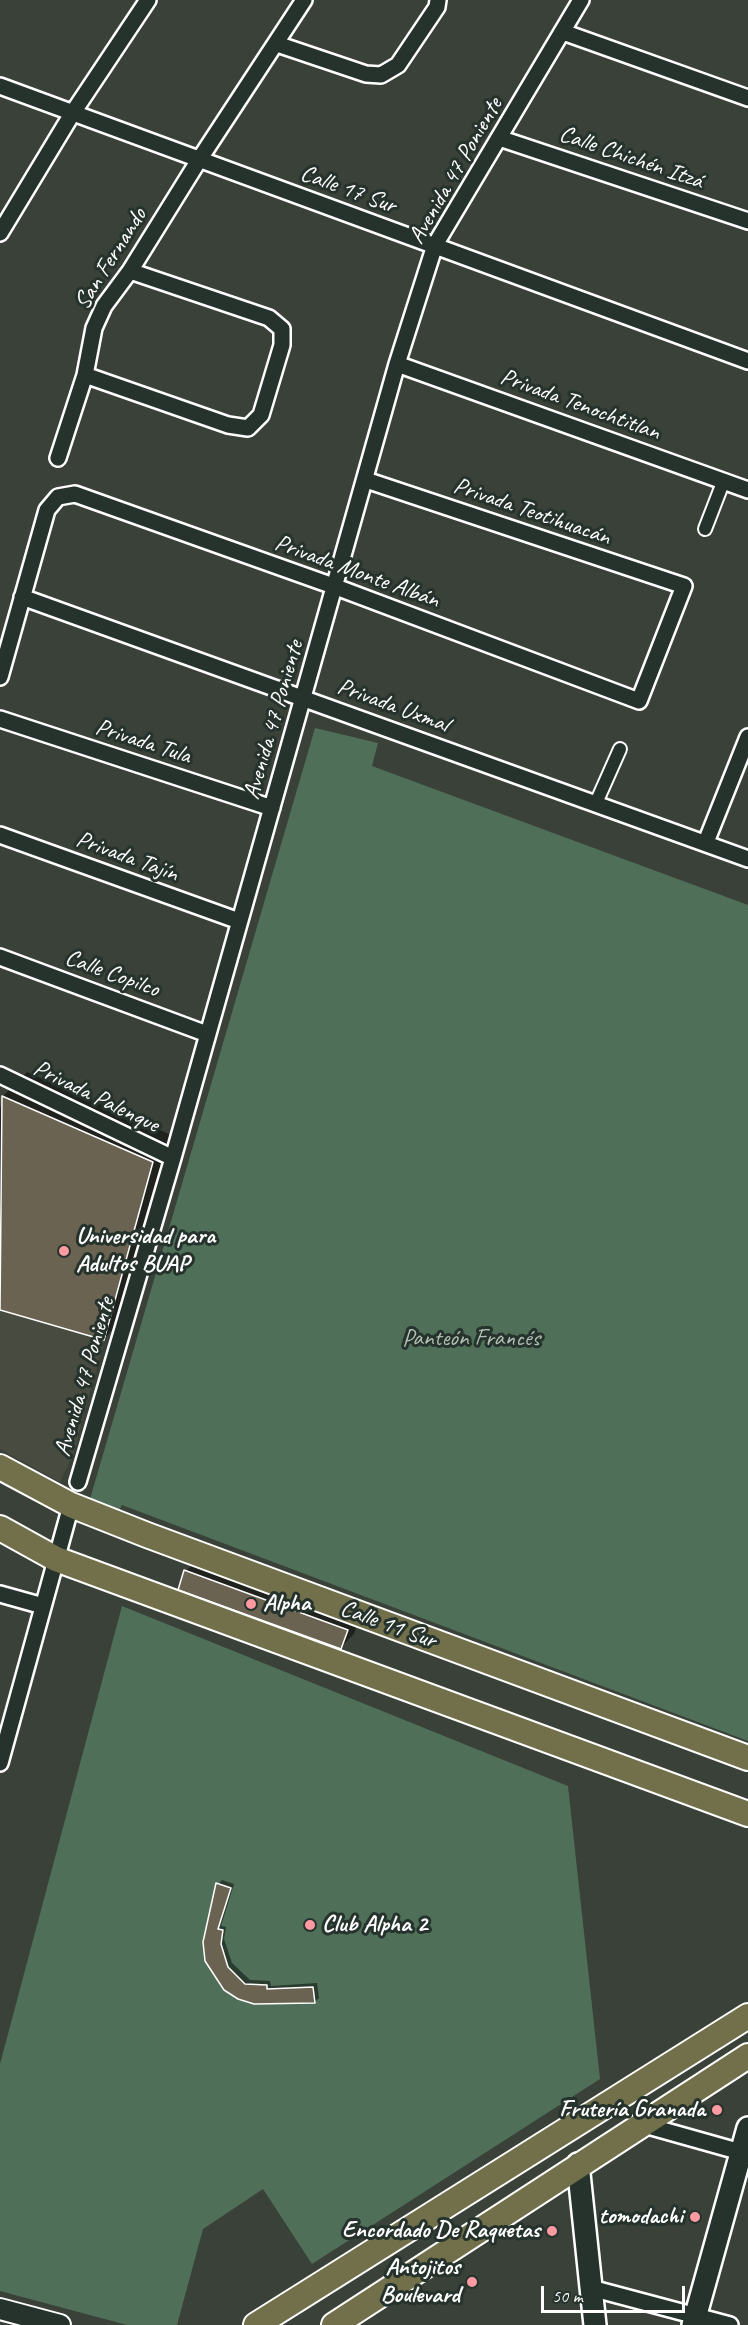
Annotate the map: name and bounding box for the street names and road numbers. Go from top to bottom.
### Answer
street label: Avenida 47 Poniente [403,93,509,249]
street label: Calle Chichén Itzá [555,120,707,196]
street label: Calle 17 Sur [296,159,400,221]
street label: San Fernando [68,203,154,315]
street label: Privada Tenochtitlan [496,363,664,447]
street label: Privada Teotihuacán [450,472,614,552]
street label: Privada Monte Albán [271,529,443,615]
street label: Avenida 47 Poniente [238,637,310,803]
street label: Privada Uxmal [333,672,453,740]
street label: Privada Tula [92,713,194,771]
street label: Privada Tajín [72,825,182,889]
street label: Calle Copilco [61,944,163,1004]
street label: Privada Palenque [29,1054,163,1140]
street label: Avenida 47 Poniente [49,1294,121,1460]
street label: Calle 11 Sur [336,1594,440,1656]

